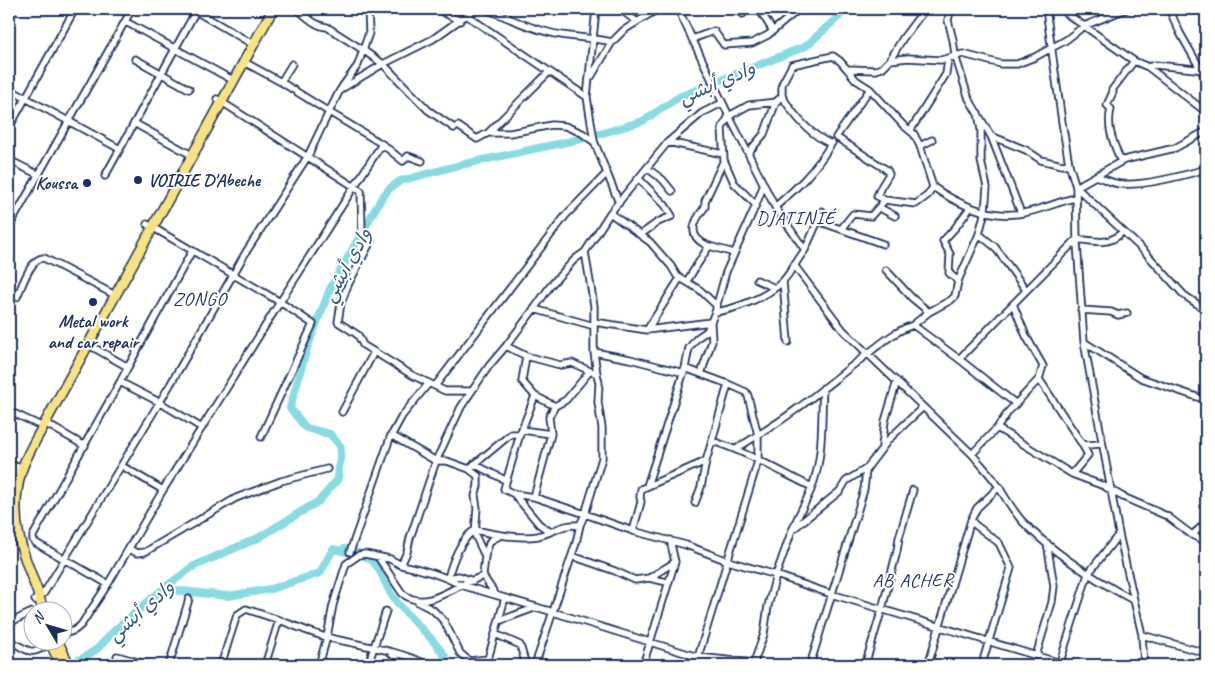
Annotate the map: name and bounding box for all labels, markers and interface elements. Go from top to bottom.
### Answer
water label: وادي أبشي [675,56,761,113]
place label: VOIRIE D'Abeche [148,169,262,191]
place label: Koussa [35,172,78,194]
marker: VOIRIE D'Abeche [132,174,144,186]
marker: Koussa [81,177,93,189]
district label: DJATINIÉ [756,206,837,230]
water label: وادي أبشي [317,224,381,308]
district label: ZONGO [173,287,228,311]
marker: Metal work and car repair [87,296,99,308]
place label: Metal work and car repair [48,310,141,353]
district label: AB ACHER [872,568,955,592]
water label: وادي أبشي [103,575,182,650]
north arrow [22,602,72,652]
text: N [29,608,49,627]

